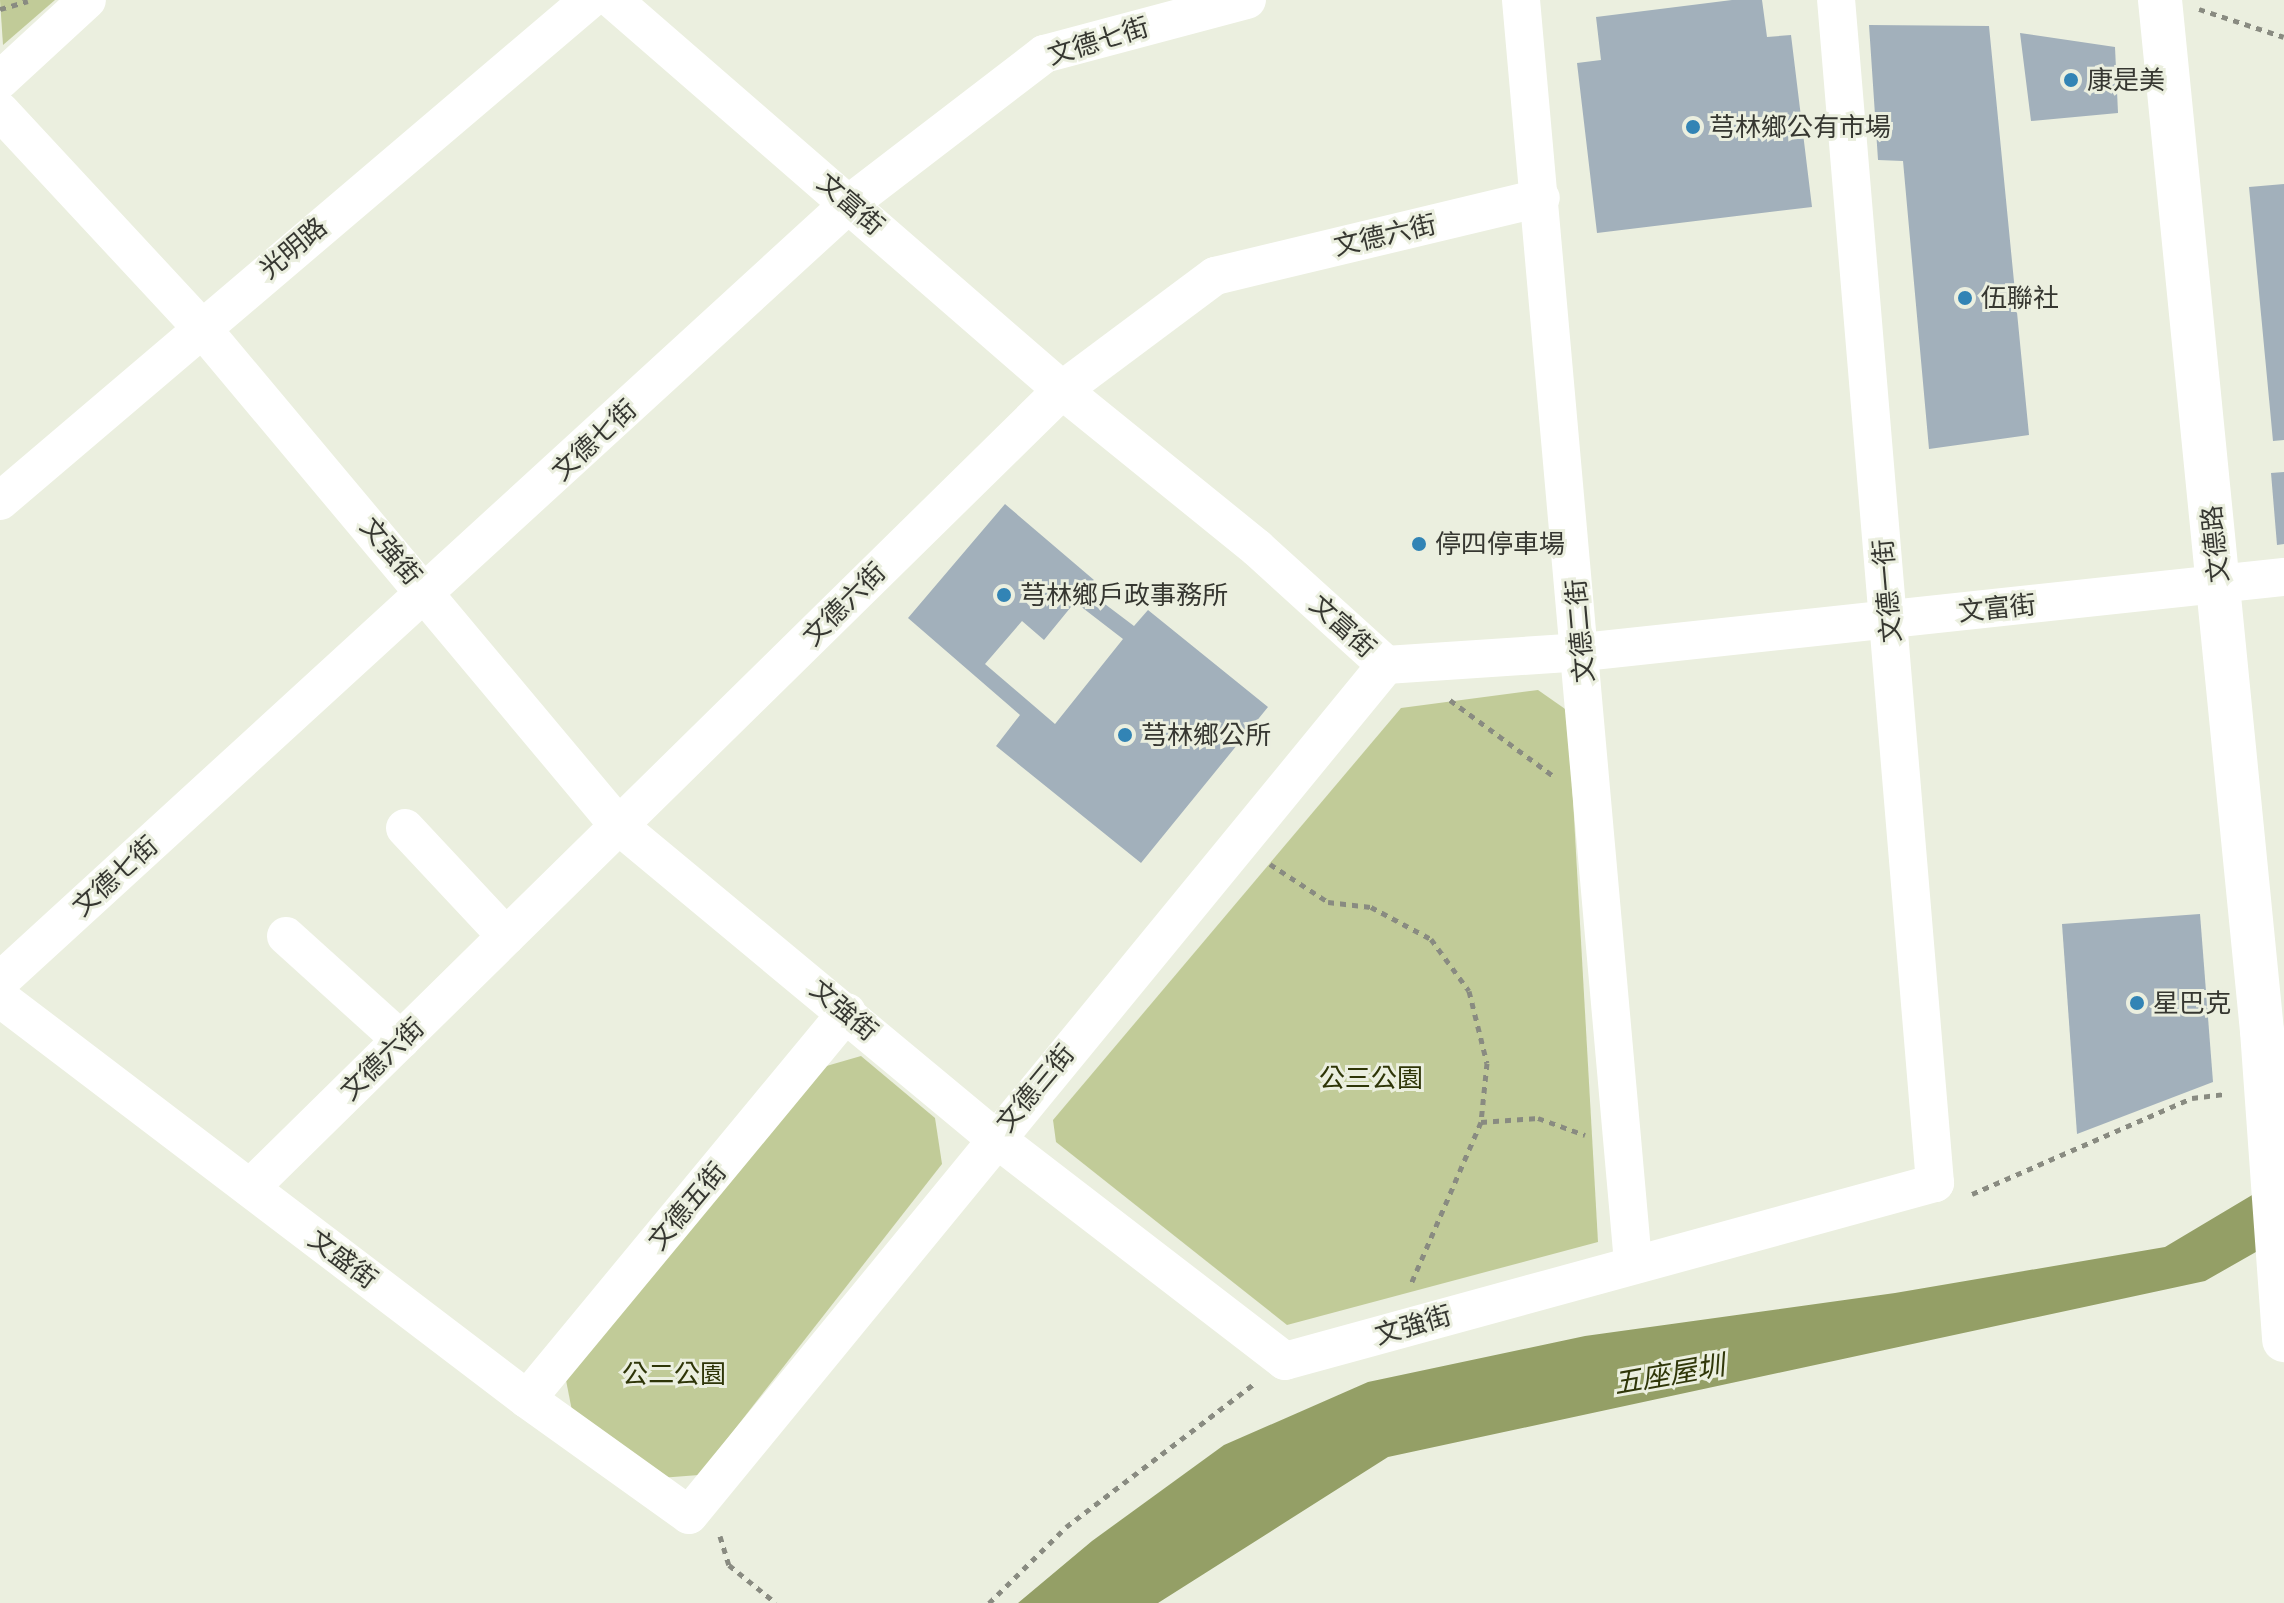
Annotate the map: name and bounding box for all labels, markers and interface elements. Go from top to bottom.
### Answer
street label: 文德七街 [1044,11,1152,71]
place label: 康是美 [2087,64,2165,96]
marker: 康是美 [2062,71,2080,89]
place label: 芎林鄉公有市場 [1709,111,1891,143]
marker: 芎林鄉公有市場 [1684,118,1702,136]
street label: 文富街 [811,167,891,241]
street label: 文德六街 [1331,208,1439,262]
street label: 光明路 [253,211,333,285]
place label: 伍聯社 [1981,282,2059,314]
marker: 伍聯社 [1956,289,1974,307]
street label: 文德七街 [545,393,643,487]
street label: 文德路 [2195,504,2235,584]
street label: 文強街 [354,511,428,591]
place label: 停四停車場 [1435,528,1565,560]
marker: 停四停車場 [1410,535,1428,553]
street label: 文德一街 [1867,538,1907,644]
street label: 文德六街 [796,556,892,652]
street label: 文德二街 [1560,578,1600,684]
place label: 芎林鄉戶政事務所 [1020,579,1228,611]
marker: 芎林鄉戶政事務所 [995,586,1013,604]
street label: 文富街 [1304,588,1382,664]
street label: 文富街 [1957,588,2037,628]
place label: 芎林鄉公所 [1141,719,1271,751]
marker: 芎林鄉公所 [1116,726,1134,744]
street label: 文德七街 [66,830,164,922]
street label: 文強街 [804,973,884,1047]
place label: 星巴克 [2153,987,2231,1019]
marker: 星巴克 [2128,994,2146,1012]
street label: 文德六街 [334,1012,430,1106]
street label: 文德三街 [990,1038,1080,1138]
park label: 公三公園 [1319,1062,1423,1094]
street label: 文德五街 [642,1156,732,1256]
street label: 文盛街 [302,1223,384,1295]
street label: 文強街 [1371,1299,1455,1351]
water label: 五座屋圳 [1611,1348,1727,1400]
park label: 公二公園 [622,1358,726,1390]

